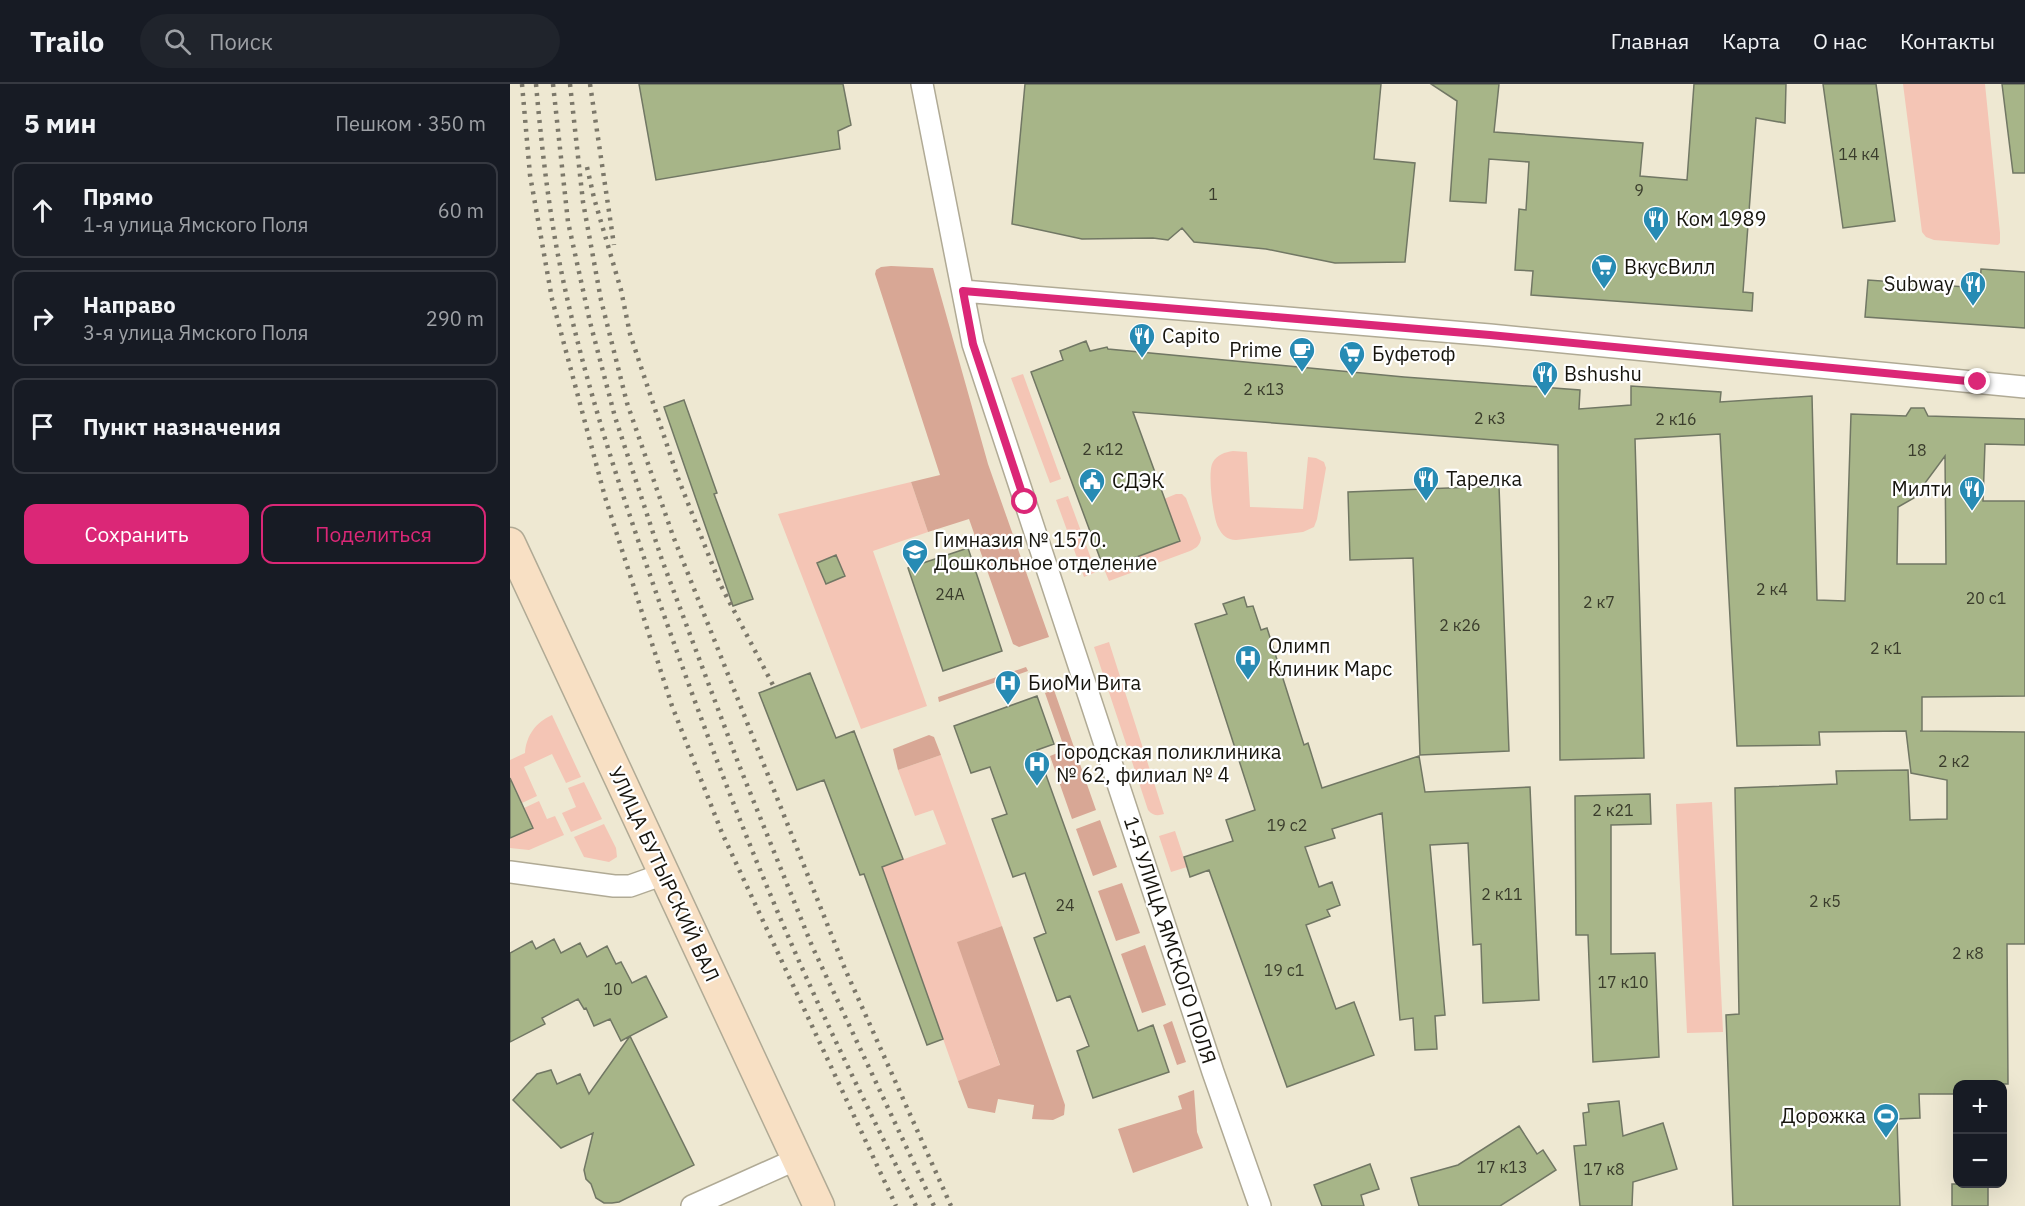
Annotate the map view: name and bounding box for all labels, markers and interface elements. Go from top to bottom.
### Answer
search box [140,14,560,68]
text: Trailo [30,23,104,60]
icon: search [161,25,194,58]
text: Поиск [209,27,273,56]
text: Главная [1611,27,1689,55]
text: Карта [1722,27,1780,55]
text: О нас [1813,27,1867,55]
text: Контакты [1900,27,1995,55]
text: 5 мин [24,106,96,140]
text: Пешком · 350 m [335,110,486,137]
house number: 14 к4 [1838,144,1880,164]
house number: 9 [1634,180,1644,200]
text: Прямо [83,182,153,211]
house number: 1 [1208,184,1218,204]
icon: ahead [26,194,59,227]
text: 60 m [438,197,484,224]
restaurant icon: Ком 1989 [1641,204,1671,242]
place label: Ком 1989 [1676,205,1767,232]
text: 1-я улица Ямского Поля [83,211,308,238]
supermarket icon: ВкусВилл [1589,252,1619,290]
place label: ВкусВилл [1624,253,1715,280]
restaurant icon: Subway [1958,269,1988,307]
place label: Subway [1884,270,1954,297]
text: Направо [83,290,176,319]
icon: right [26,302,59,335]
text: 290 m [426,305,484,332]
text: 3-я улица Ямского Поля [83,319,308,346]
restaurant icon: Capito [1127,321,1157,359]
place label: Capito [1162,322,1220,349]
cafe icon: Prime [1287,335,1317,373]
place label: Prime [1229,336,1282,363]
supermarket icon: Буфетоф [1337,339,1367,377]
place label: Буфетоф [1372,340,1456,367]
restaurant icon: Bshushu [1530,359,1560,397]
place label: Bshushu [1564,360,1642,387]
route end [1964,368,1990,394]
house number: 2 к13 [1243,379,1285,399]
house number: 2 к3 [1474,408,1506,428]
house number: 2 к16 [1655,409,1697,429]
icon: arrive [26,410,59,443]
text: Пункт назначения [83,412,281,441]
house number: 2 к12 [1082,439,1124,459]
house number: 18 [1907,440,1927,460]
restaurant icon: Тарелка [1411,464,1441,502]
place label: Тарелка [1446,465,1522,492]
public building icon: СДЭК [1077,466,1107,504]
place label: СДЭК [1112,467,1165,494]
restaurant icon: Милти [1957,474,1987,512]
place label: Милти [1892,475,1952,502]
route start [1011,488,1037,514]
button: Сохранить [24,504,249,564]
button: Поделиться [261,504,486,564]
place label: Гимназия № 1570. Дошкольное отделение [934,526,1157,576]
school or university icon: Гимназия № 1570. Дошкольное отделение [900,537,930,575]
house number: 2 к4 [1756,579,1788,599]
house number: 24А [935,584,965,604]
house number: 20 с1 [1966,588,2006,608]
house number: 2 к7 [1583,592,1615,612]
house number: 2 к26 [1439,615,1481,635]
place label: Олимп Клиник Марс [1268,632,1392,682]
house number: 2 к1 [1870,638,1902,658]
hospital icon: Олимп Клиник Марс [1233,643,1263,681]
hospital icon: БиоМи Вита [993,668,1023,706]
place label: БиоМи Вита [1028,669,1141,696]
place label: Городская поликлиника № 62, филиал № 4 [1056,738,1282,788]
hospital icon: Городская поликлиника № 62, филиал № 4 [1022,749,1052,787]
house number: 2 к2 [1938,751,1970,771]
street label: УЛИЦА БУТЫРСКИЙ ВАЛ [603,762,726,986]
house number: 2 к21 [1592,800,1634,820]
street label: 1-Я УЛИЦА ЯМСКОГО ПОЛЯ [1118,813,1223,1067]
house number: 19 с2 [1267,815,1307,835]
house number: 2 к11 [1481,884,1523,904]
house number: 2 к5 [1809,891,1841,911]
house number: 24 [1055,895,1075,915]
house number: 2 к8 [1952,943,1984,963]
house number: 19 с1 [1264,960,1304,980]
house number: 17 к10 [1598,972,1648,992]
house number: 10 [603,979,623,999]
map controls [1953,1080,2007,1188]
button: + [1953,1080,2007,1134]
sports icon: Дорожка [1871,1101,1901,1139]
place label: Дорожка [1781,1102,1866,1129]
button: − [1953,1134,2007,1188]
house number: 17 к13 [1477,1157,1527,1177]
house number: 17 к8 [1583,1159,1625,1179]

